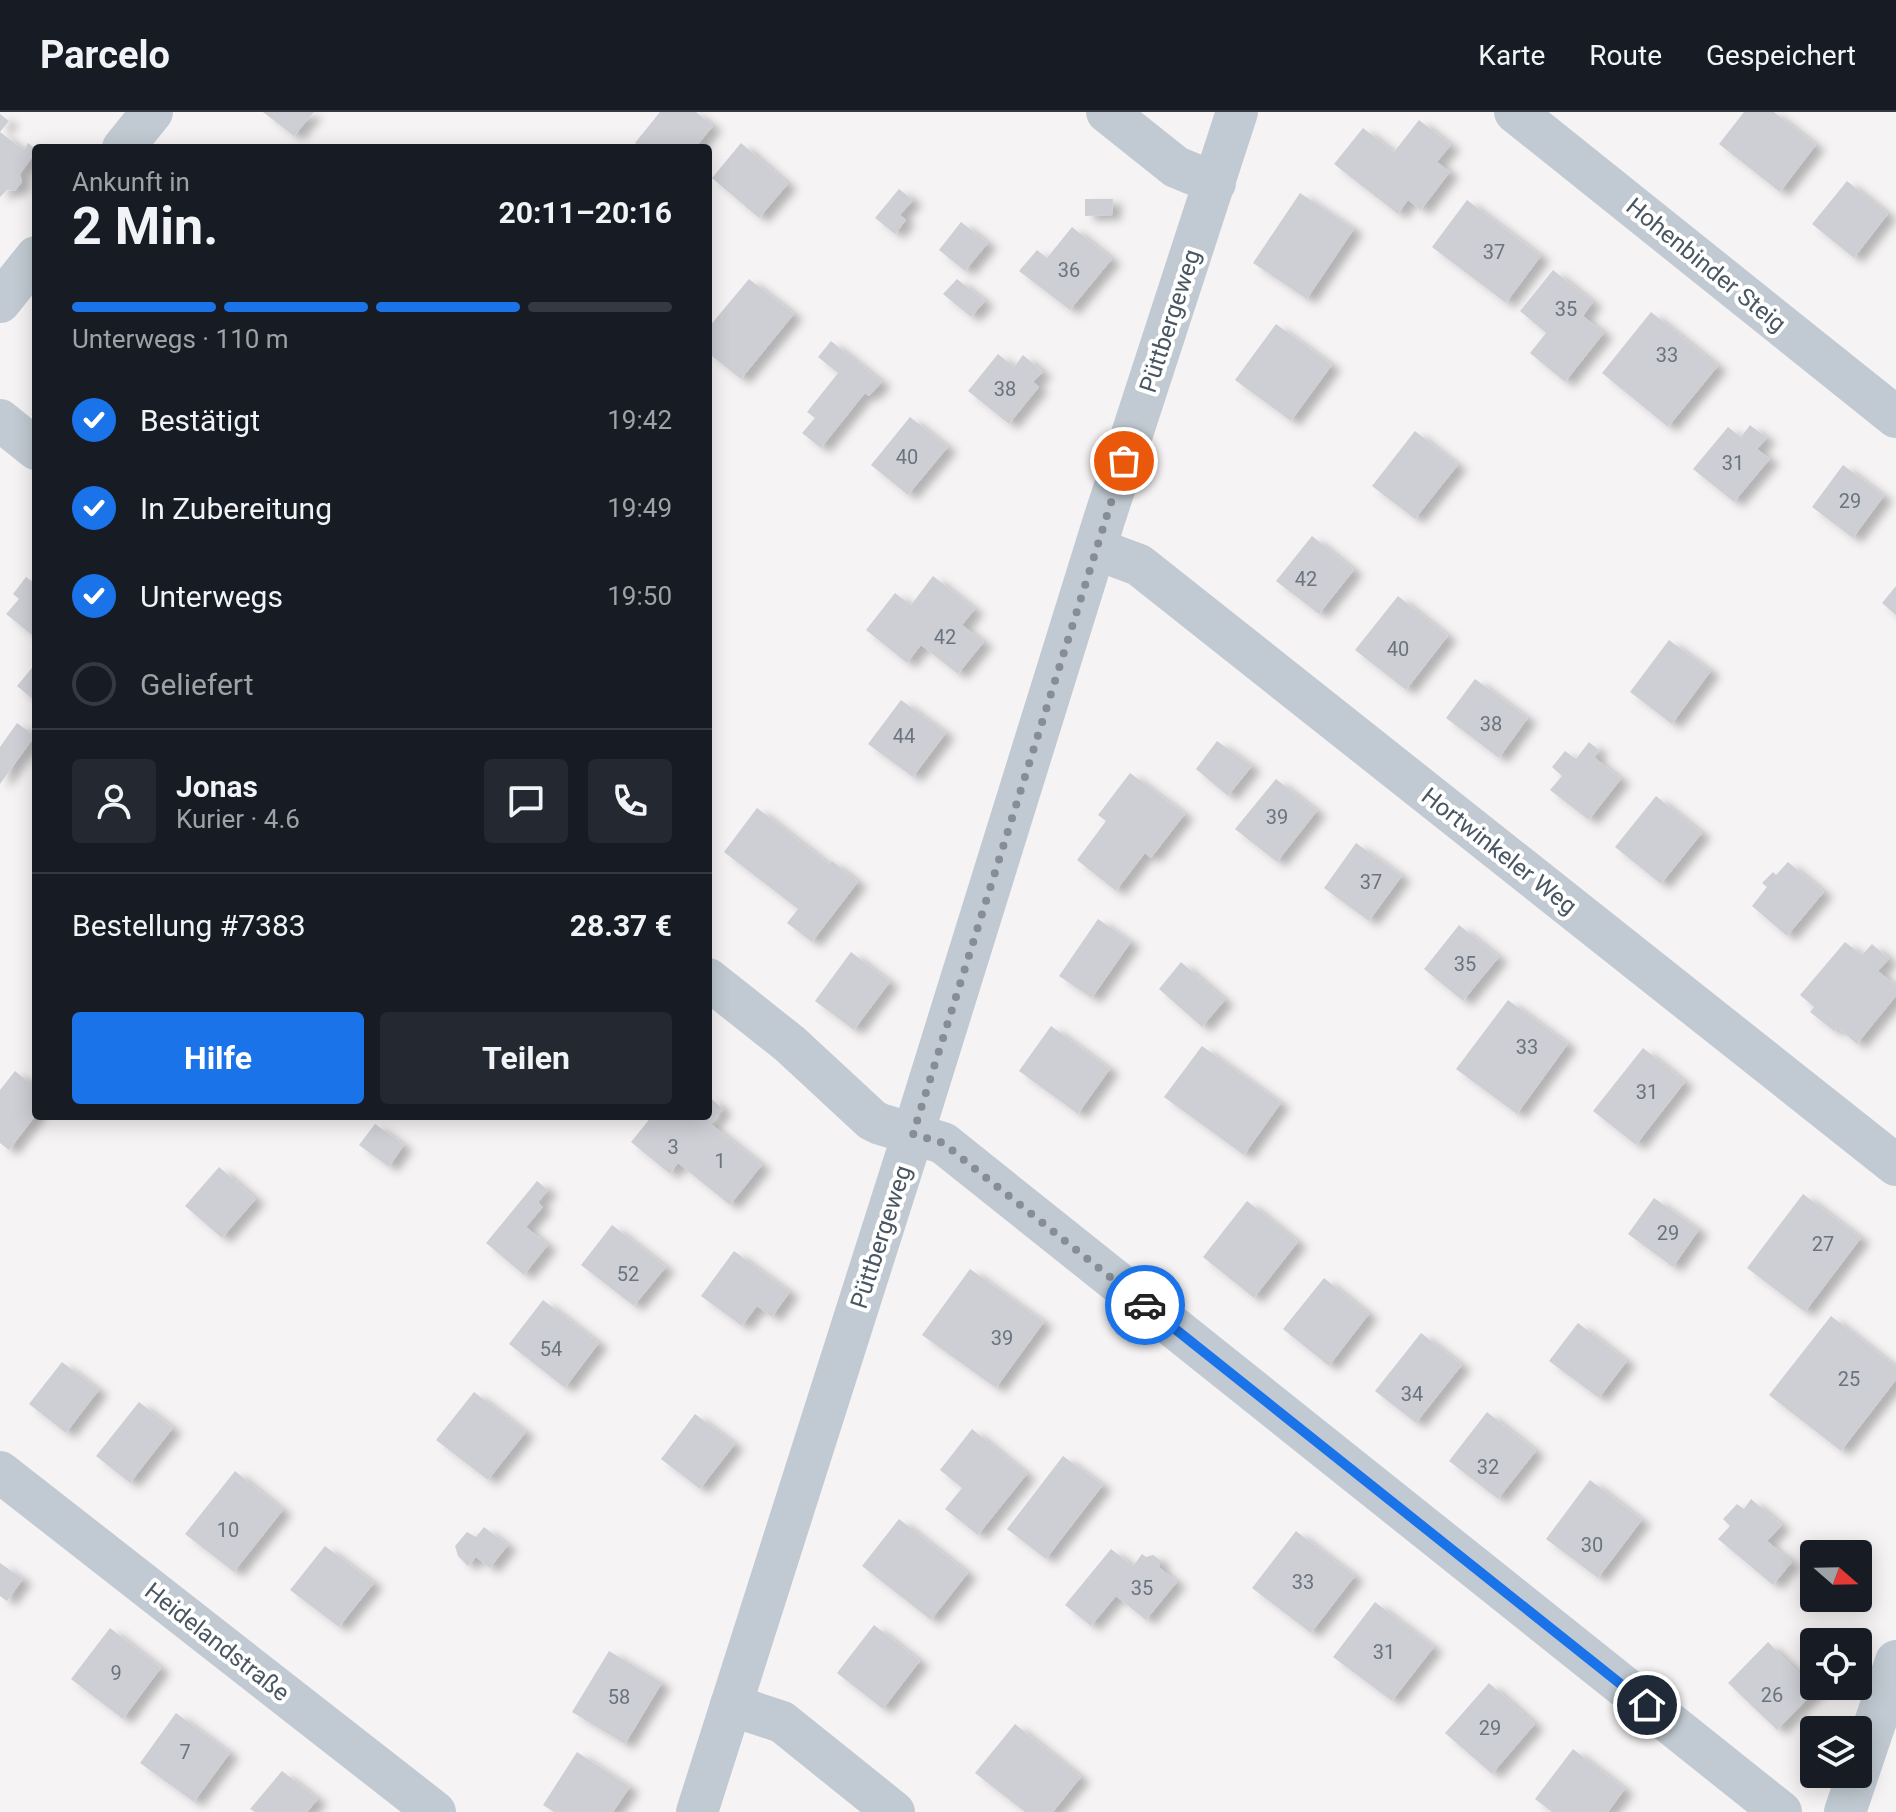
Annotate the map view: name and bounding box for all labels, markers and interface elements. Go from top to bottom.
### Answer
text: Parcelo [40,33,170,77]
text: Karte [1478,39,1545,72]
text: Route [1589,39,1662,72]
text: Gespeichert [1706,39,1856,72]
text: Ankunft in [72,167,190,197]
street label: Hohenbinder Steig [1621,192,1791,338]
text: 20:11–20:16 [498,195,672,230]
text: 2 Min. [72,196,218,257]
house number: 37 [1483,240,1505,264]
street label: Püttbergeweg [1134,246,1206,396]
house number: 36 [1058,258,1080,282]
house number: 35 [1555,297,1577,321]
text: Unterwegs · 110 m [72,324,289,354]
house number: 33 [1656,343,1678,367]
house number: 38 [994,377,1016,401]
icon: check [72,398,116,442]
text: Bestätigt [140,403,260,438]
text: 19:42 [607,405,672,435]
pin [1090,427,1158,495]
icon: bag [1102,439,1146,483]
house number: 40 [896,445,918,469]
house number: 31 [1722,451,1744,475]
icon: check [72,486,116,530]
house number: 29 [1839,489,1861,513]
text: In Zubereitung [140,491,332,526]
text: 19:49 [607,493,672,523]
house number: 42 [1295,567,1317,591]
icon: check [72,574,116,618]
text: Unterwegs [140,579,283,614]
text: 19:50 [607,581,672,611]
house number: 42 [934,625,956,649]
house number: 40 [1387,637,1409,661]
text: Geliefert [140,667,254,702]
house number: 38 [1480,712,1502,736]
house number: 44 [893,724,915,748]
button: person [72,759,156,843]
button: chat [484,759,568,843]
button: phone [588,759,672,843]
text: Jonas [176,769,258,804]
street label: Hortwinkeler Weg [1416,782,1582,920]
text: Kurier · 4.6 [176,804,300,834]
house number: 39 [1266,805,1288,829]
house number: 37 [1360,870,1382,894]
text: Bestellung #7383 [72,908,306,943]
text: 28.37 € [570,908,672,943]
house number: 35 [1454,952,1476,976]
button: Hilfe [72,1012,364,1104]
button: Teilen [380,1012,672,1104]
house number: 33 [1516,1035,1538,1059]
house number: 31 [1636,1080,1658,1104]
house number: 3 [667,1135,679,1159]
house number: 1 [714,1149,726,1173]
street label: Püttbergeweg [845,1162,917,1312]
house number: 29 [1657,1221,1679,1245]
house number: 27 [1812,1232,1834,1256]
house number: 52 [617,1262,639,1286]
courier [1105,1265,1185,1345]
icon: car [1123,1283,1167,1327]
house number: 39 [991,1326,1013,1350]
house number: 54 [540,1337,562,1361]
house number: 25 [1838,1367,1860,1391]
house number: 34 [1401,1382,1423,1406]
house number: 32 [1477,1455,1499,1479]
house number: 10 [217,1518,239,1542]
house number: 30 [1581,1533,1603,1557]
north arrow [1800,1540,1872,1612]
map controls [1800,1540,1872,1788]
house number: 33 [1292,1570,1314,1594]
house number: 35 [1131,1576,1153,1600]
street label: Heidelandstraße [139,1577,295,1707]
button: locate [1800,1628,1872,1700]
house number: 31 [1373,1640,1395,1664]
house number: 9 [110,1661,122,1685]
pin [1613,1671,1681,1739]
icon: home [1625,1683,1669,1727]
house number: 26 [1761,1683,1783,1707]
house number: 58 [608,1685,630,1709]
house number: 29 [1479,1716,1501,1740]
button: layers [1800,1716,1872,1788]
house number: 7 [179,1740,191,1764]

